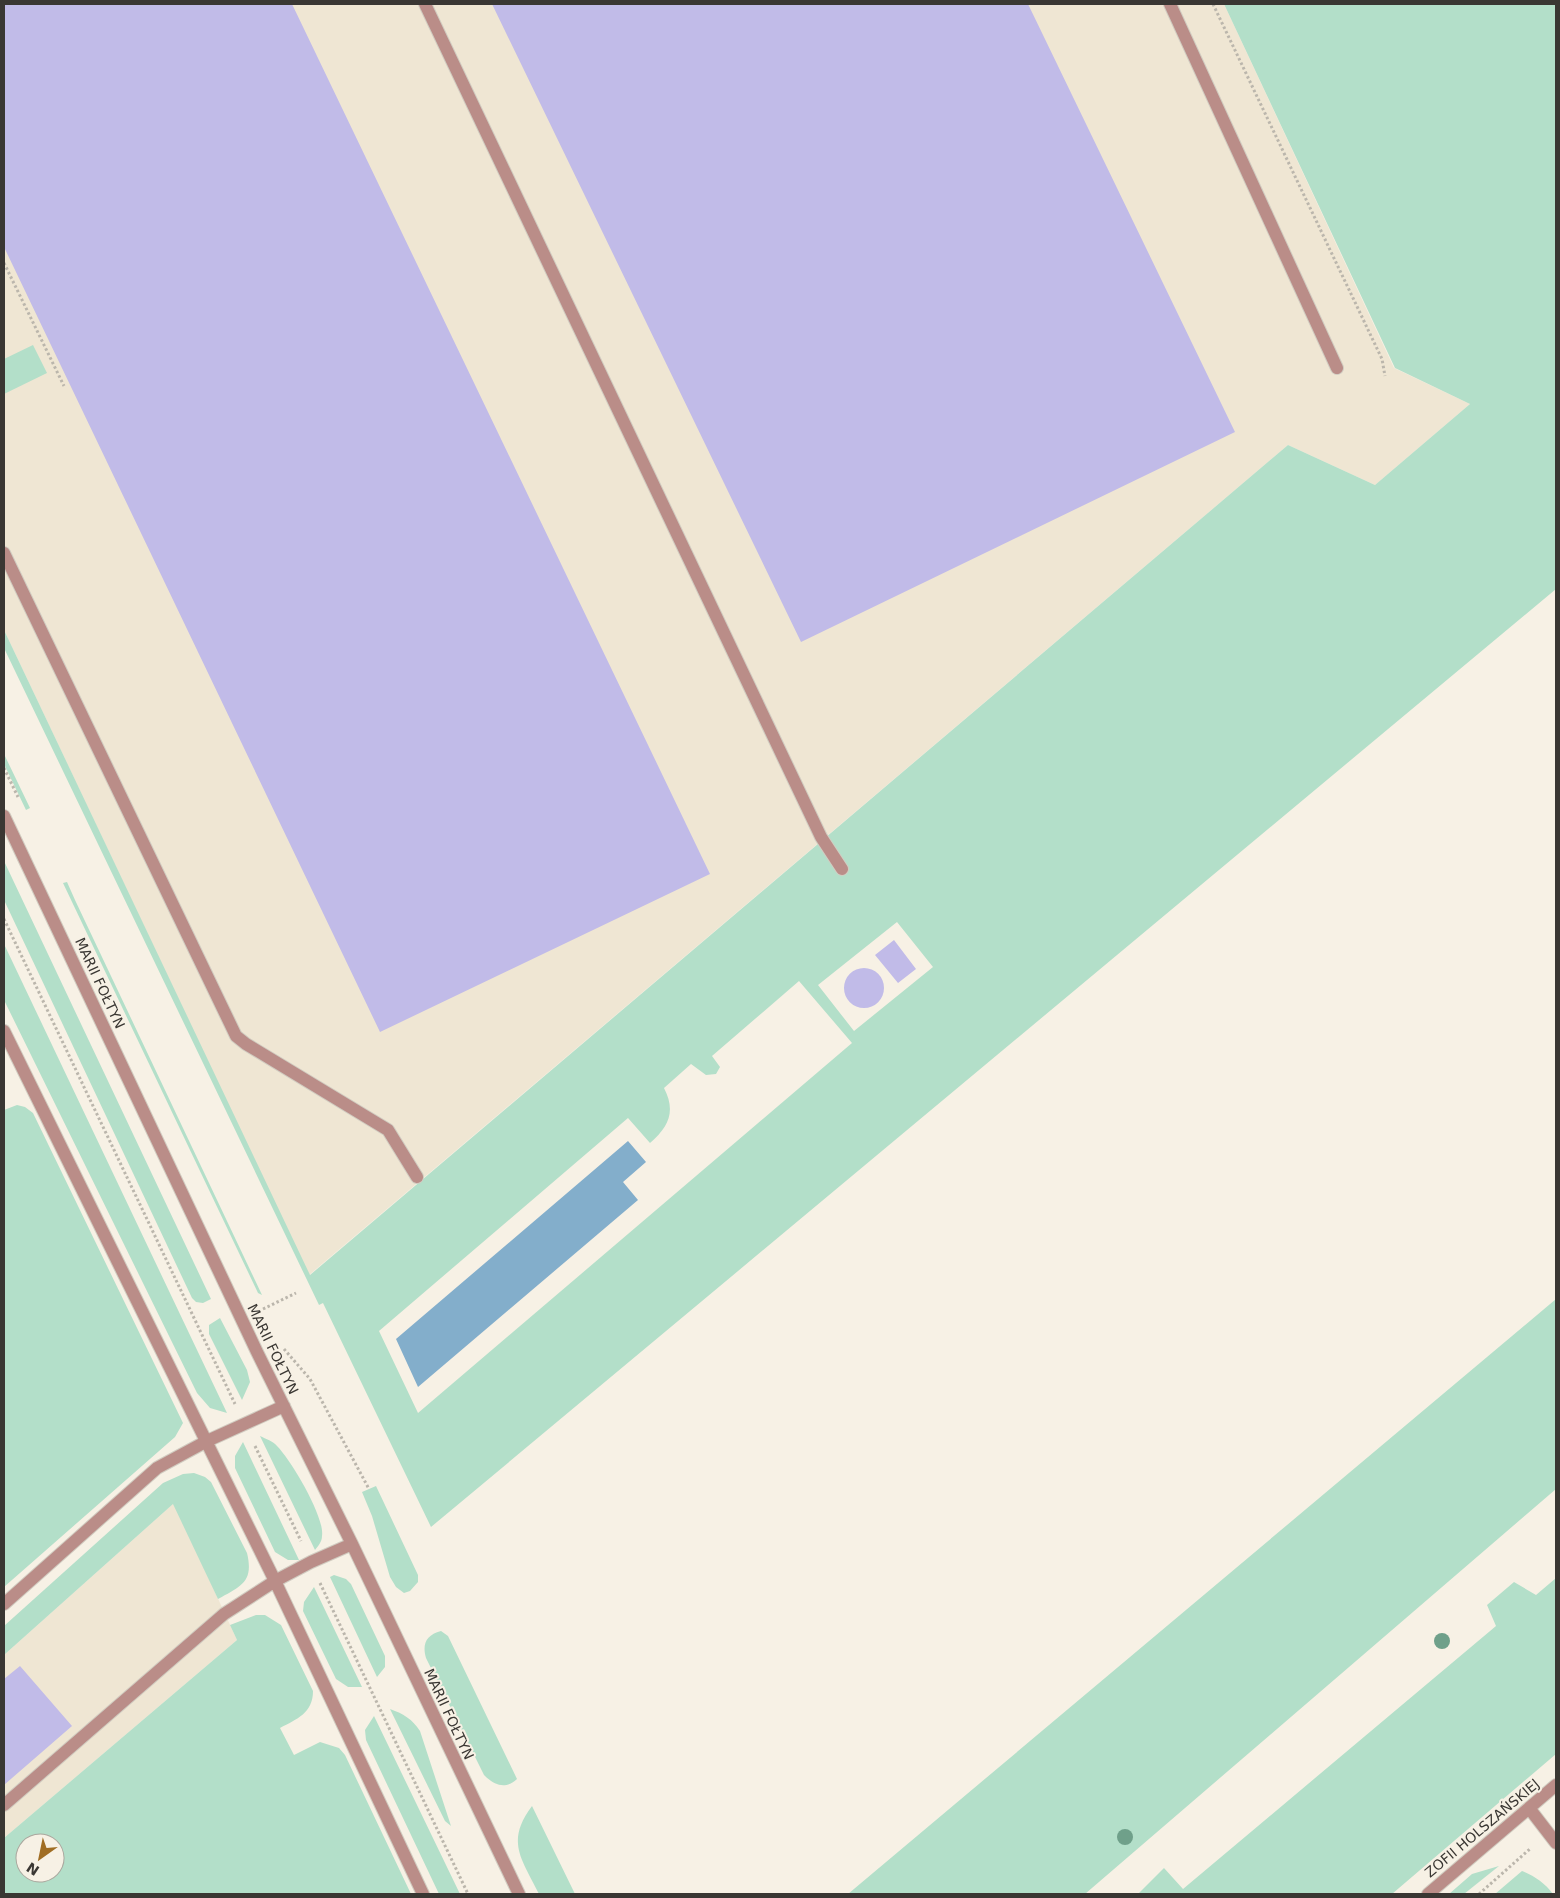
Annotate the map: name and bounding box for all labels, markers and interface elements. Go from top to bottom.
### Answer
street label: MARII FOŁTYN [72,935,128,1031]
street label: MARII FOŁTYN [244,1301,302,1397]
street label: MARII FOŁTYN [421,1666,477,1762]
street label: ZOFII HOLSZAŃSKIEJ [1421,1775,1542,1881]
north arrow [15,1833,65,1883]
text: N [24,1859,42,1879]

